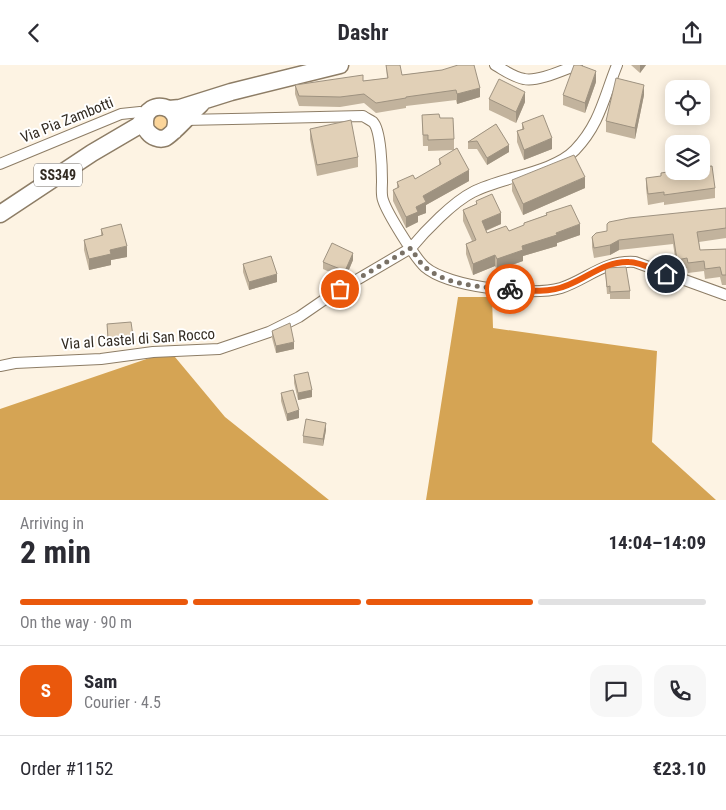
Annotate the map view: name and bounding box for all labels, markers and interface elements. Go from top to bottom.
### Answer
icon: back [20,19,48,47]
icon: share [678,19,706,47]
text: Dashr [338,20,388,45]
map controls [665,80,710,180]
button: locate [665,80,710,125]
street label: Via Pia Zambotti [18,93,116,147]
button: layers [665,135,710,180]
road number: SS349 [34,163,82,187]
pin [645,253,687,295]
icon: home [652,260,680,288]
courier [485,264,535,314]
pin [319,268,361,310]
icon: bag [326,275,354,303]
icon: bike [496,275,524,303]
street label: Via al Castel di San Rocco [60,325,216,353]
text: Arriving in [20,514,84,533]
text: 14:04–14:09 [608,531,706,554]
text: 2 min [20,533,91,571]
text: On the way · 90 m [20,613,132,632]
button: chat [590,665,642,717]
button: phone [654,665,706,717]
text: Sam [84,670,117,693]
text: S [41,679,51,702]
text: Courier · 4.5 [84,693,161,712]
text: Order #1152 [20,757,113,780]
text: €23.10 [652,757,706,780]

